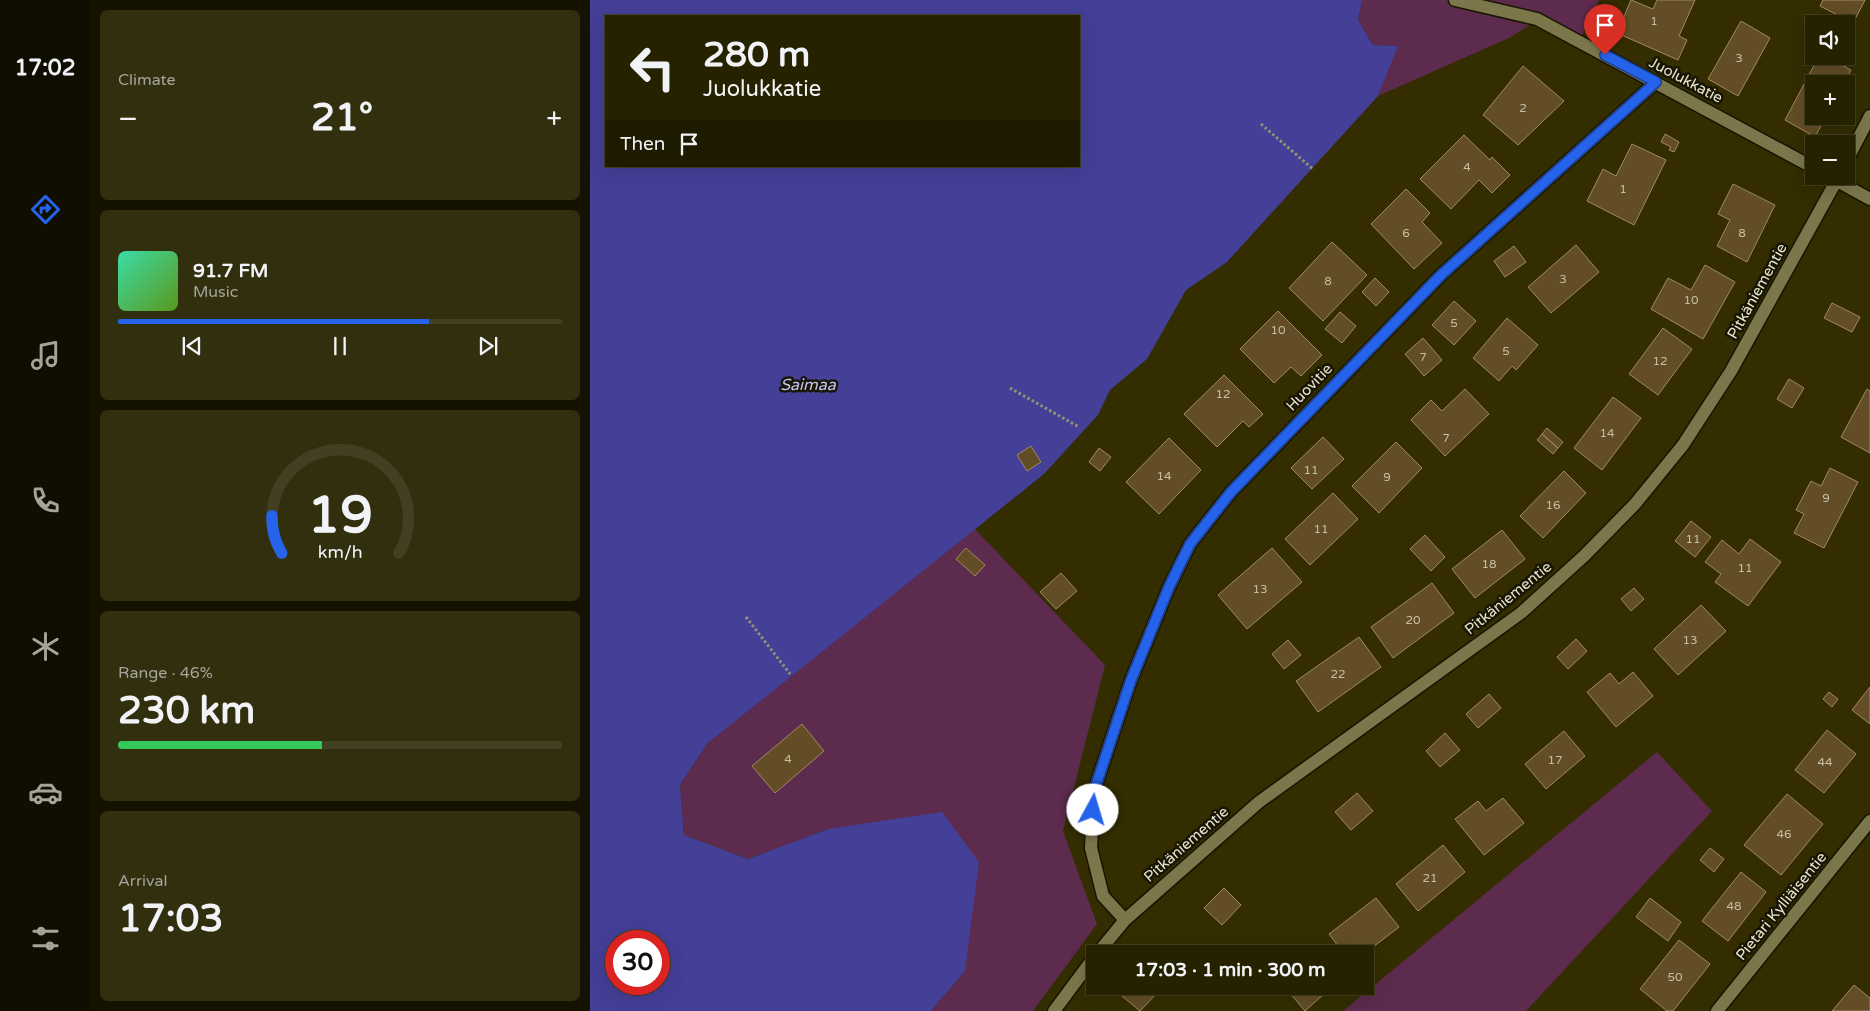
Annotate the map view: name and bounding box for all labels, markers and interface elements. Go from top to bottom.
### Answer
pin [1584,4,1626,55]
icon: arrive [1591,11,1619,39]
house number: 1 [1650,14,1658,28]
map controls [1805,15,1855,185]
button: sound [1805,15,1855,65]
text: 280 m [703,34,810,76]
icon: left [620,35,685,100]
house number: 3 [1735,51,1743,65]
street label: Juolukkatie [1646,53,1726,107]
text: 17:02 [15,55,75,81]
text: Climate [118,70,176,90]
button: + [1805,75,1855,125]
text: Juolukkatie [703,76,821,102]
text: 21° [311,95,373,141]
house number: 2 [1519,101,1527,115]
text: − [118,102,138,136]
text: + [546,102,562,136]
icon: arrive [675,130,703,158]
text: Then [620,133,665,155]
button: − [1805,135,1855,185]
house number: 4 [1463,160,1471,174]
house number: 1 [1619,182,1627,196]
icon: directions [28,192,63,227]
house number: 6 [1402,226,1410,240]
house number: 8 [1738,226,1746,240]
street label: Pitkäniementie [1723,240,1791,342]
text: 91.7 FM [193,260,268,282]
house number: 3 [1559,272,1567,286]
house number: 8 [1324,274,1332,288]
text: Music [193,282,238,302]
house number: 10 [1683,293,1699,307]
house number: 5 [1450,316,1458,330]
house number: 10 [1270,323,1286,337]
icon: previous [178,332,206,360]
icon: pause [326,332,354,360]
icon: next [474,332,502,360]
icon: music [28,338,63,373]
house number: 5 [1502,344,1510,358]
house number: 7 [1419,350,1427,364]
house number: 12 [1652,354,1668,368]
street label: Huovitie [1282,360,1336,414]
water label: Saimaa [780,375,837,395]
house number: 12 [1215,387,1231,401]
house number: 14 [1599,426,1615,440]
house number: 7 [1442,431,1450,445]
house number: 11 [1303,463,1319,477]
house number: 14 [1156,469,1172,483]
house number: 9 [1383,470,1391,484]
icon: phone [28,483,63,518]
text: 19 [307,484,373,547]
house number: 9 [1822,491,1830,505]
house number: 16 [1545,498,1561,512]
house number: 11 [1313,522,1329,536]
house number: 11 [1685,532,1701,546]
text: km/h [318,542,362,563]
house number: 18 [1481,557,1497,571]
street label: Pitkäniementie [1461,558,1555,638]
house number: 11 [1737,561,1753,575]
house number: 13 [1252,582,1268,596]
house number: 20 [1405,613,1421,627]
icon: climate [28,629,63,664]
house number: 13 [1682,633,1698,647]
text: Range · 46% [118,663,213,683]
house number: 22 [1330,667,1346,681]
text: 230 km [118,688,255,734]
house number: 4 [784,752,792,766]
house number: 17 [1547,753,1563,767]
house number: 44 [1817,755,1833,769]
icon: car [28,775,63,810]
position arrow [1066,783,1118,835]
street label: Pitkäniementie [1140,802,1232,886]
house number: 46 [1776,827,1792,841]
street label: Pietari Kylliäisentie [1732,848,1830,964]
text: Arrival [118,871,167,891]
house number: 21 [1422,871,1438,885]
text: 17:03 [118,896,223,942]
house number: 48 [1726,899,1742,913]
icon: filters [28,921,63,956]
speed limit sign: 30 [605,930,670,995]
text: 17:03 · 1 min · 300 m [1134,959,1326,981]
house number: 50 [1667,970,1683,984]

